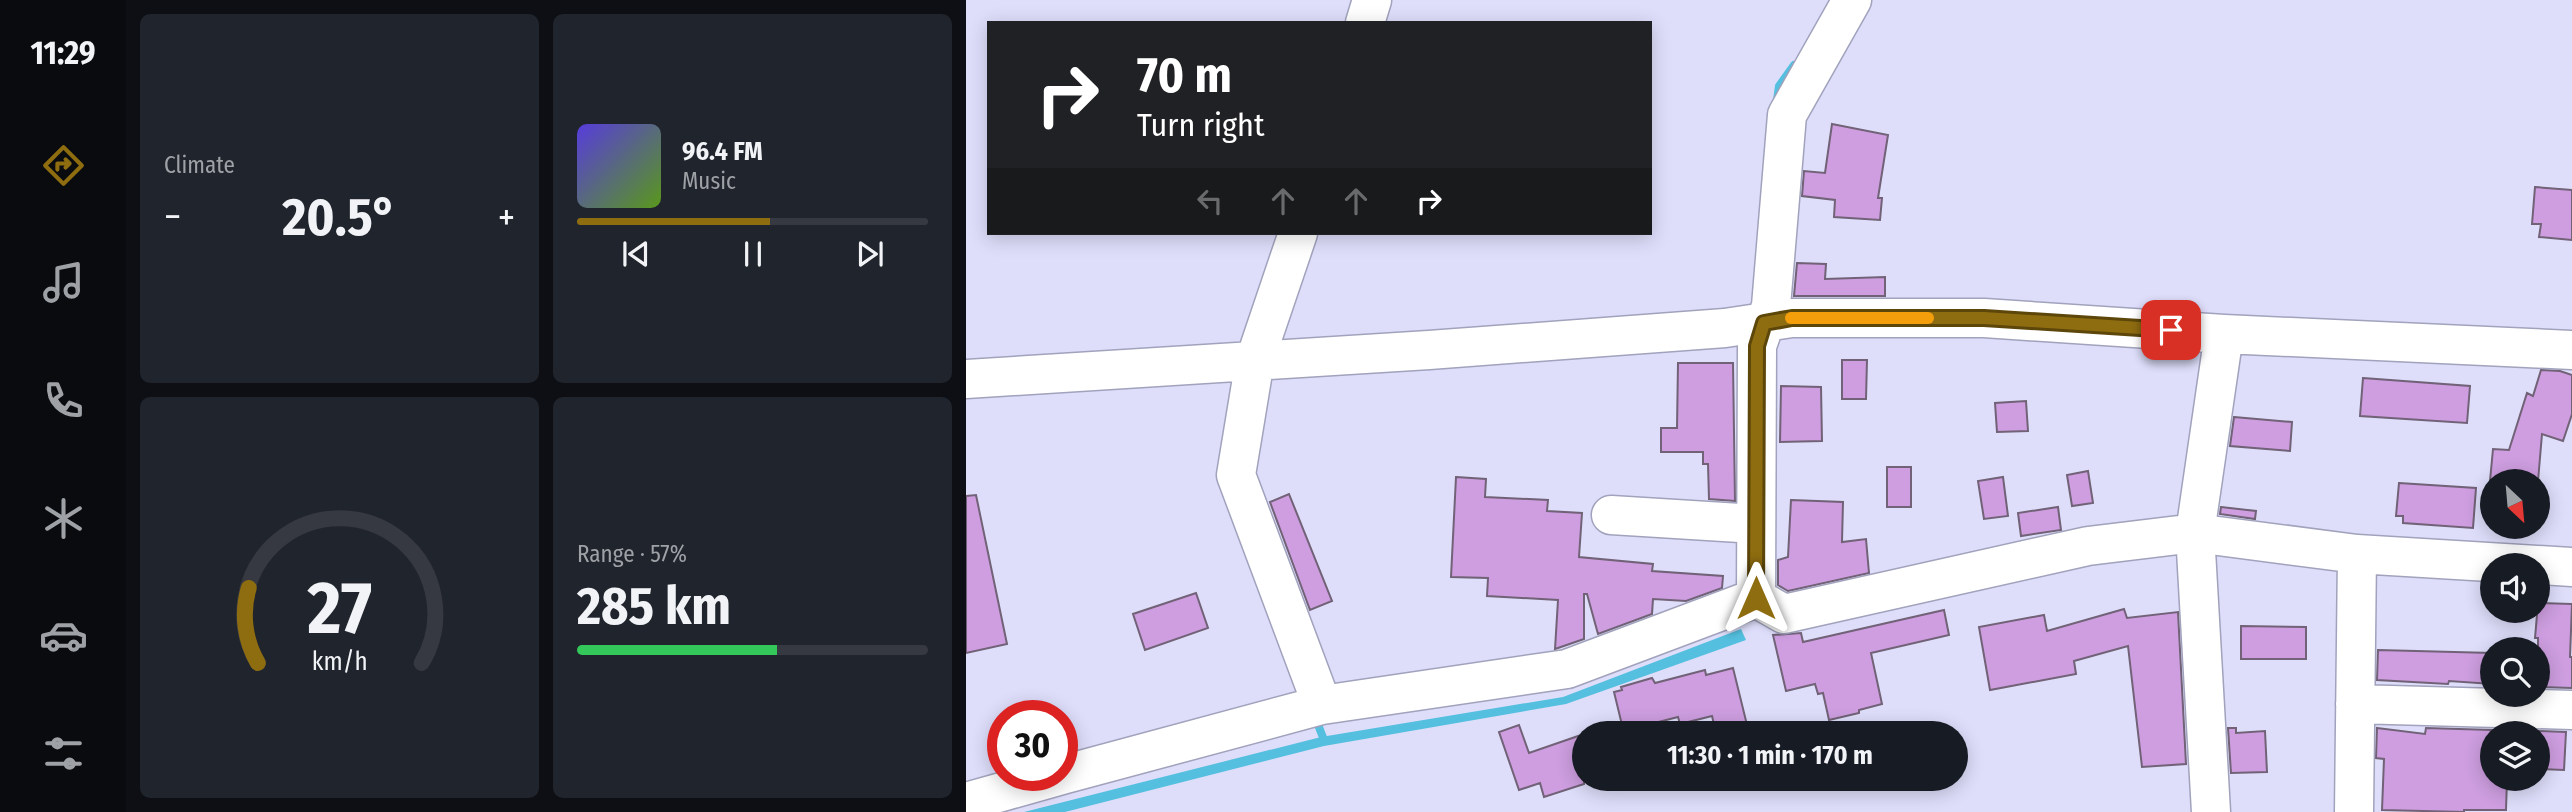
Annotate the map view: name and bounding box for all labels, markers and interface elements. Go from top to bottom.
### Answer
text: 11:29 [30,34,96,72]
text: 70 m [1137,46,1232,105]
icon: right [1022,49,1113,140]
text: Turn right [1137,106,1264,144]
text: 96.4 FM [682,136,763,167]
icon: directions [39,141,88,190]
text: Climate [164,151,235,179]
text: Music [682,167,736,195]
icon: left [1191,182,1229,220]
icon: ahead [1264,182,1302,220]
icon: ahead [1337,182,1375,220]
icon: right [1410,182,1448,220]
text: 20.5° [282,186,397,249]
text: − [164,194,181,240]
text: + [498,194,515,240]
icon: previous [617,235,655,273]
icon: pause [734,235,772,273]
icon: next [851,235,889,273]
icon: music [39,258,88,307]
pin [2141,300,2201,360]
icon: arrive [2152,311,2190,349]
icon: phone [39,376,88,425]
north arrow [2480,469,2550,539]
map controls [2480,469,2550,791]
icon: climate [39,494,88,543]
text: Range · 57% [577,540,687,568]
button: sound [2480,553,2550,623]
position arrow [1719,561,1793,635]
text: 27 [306,566,372,653]
text: 285 km [577,575,731,638]
icon: car [39,611,88,660]
button: search [2480,637,2550,707]
text: km/h [312,647,367,677]
speed limit sign: 30 [987,700,1078,791]
button: layers [2480,721,2550,791]
icon: filters [39,729,88,778]
text: 11:30 · 1 min · 170 m [1667,740,1873,771]

